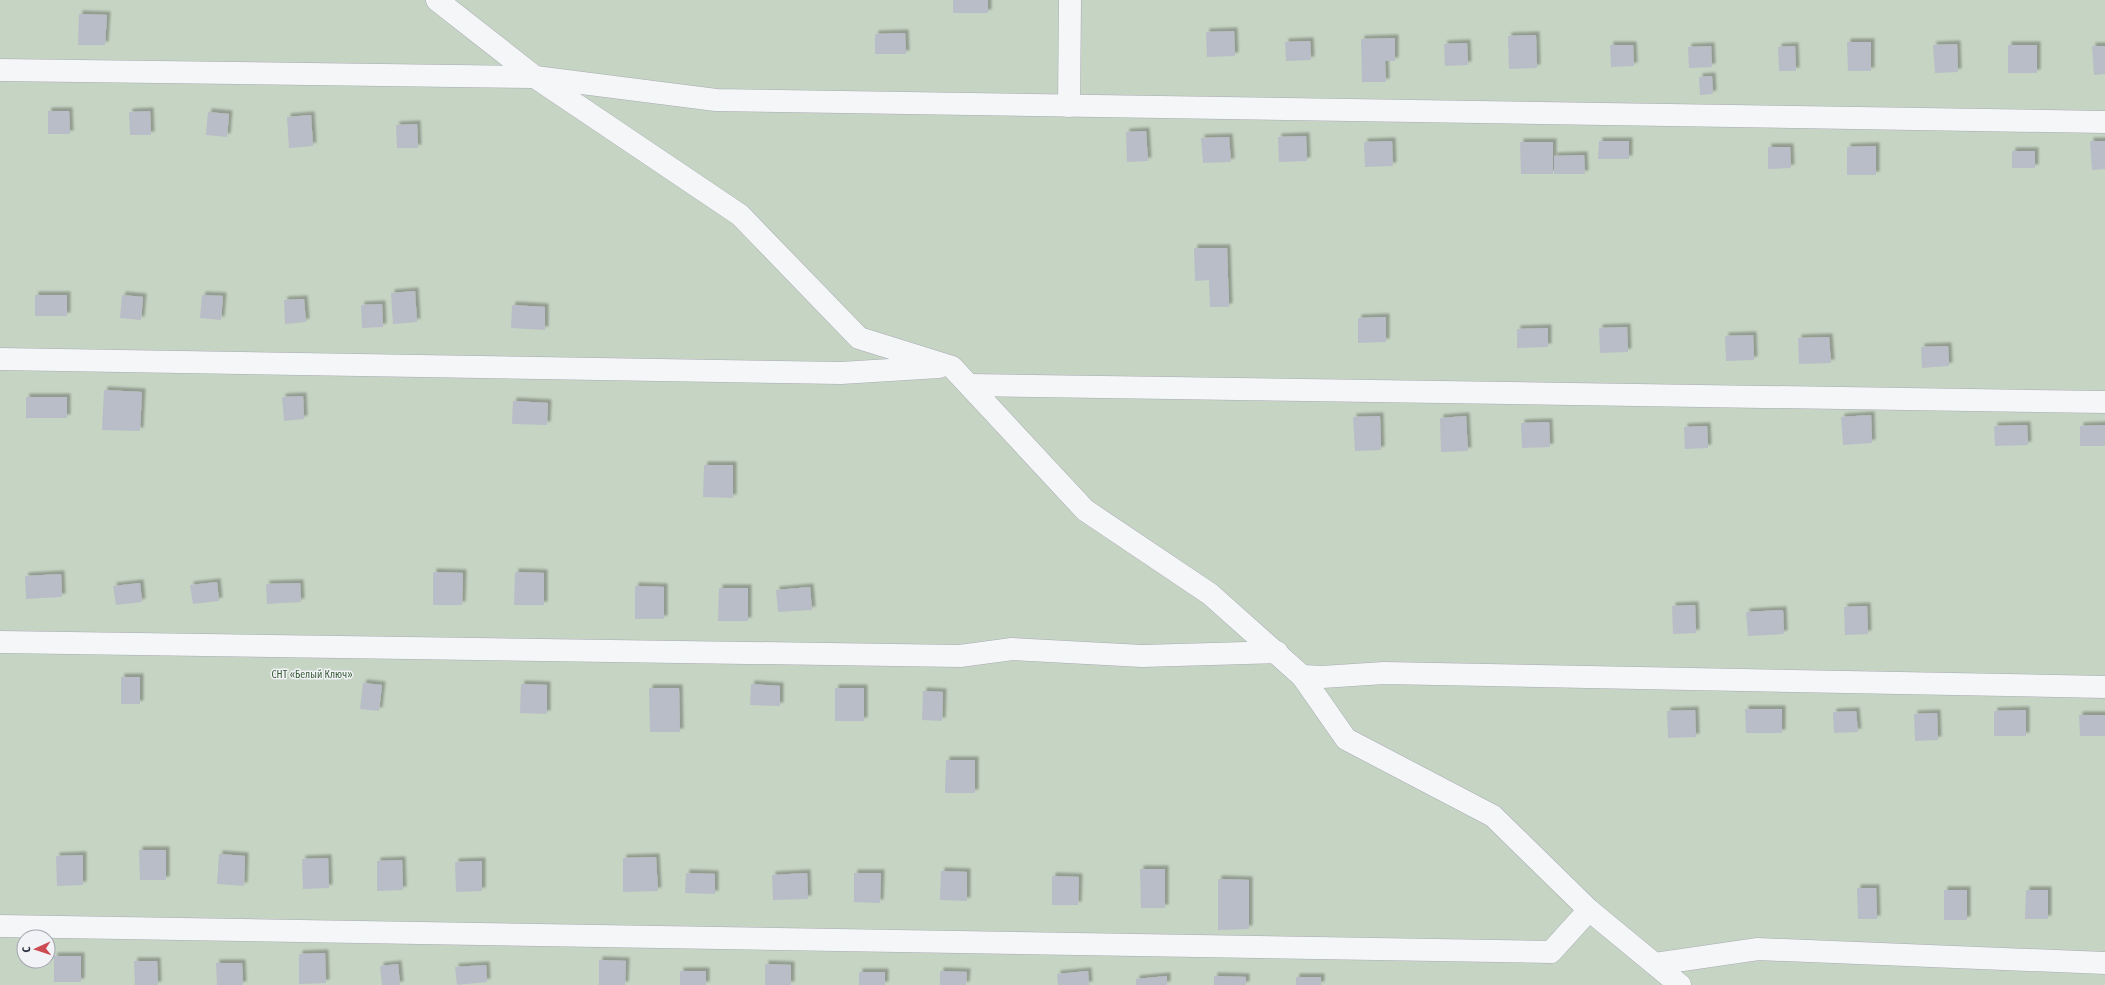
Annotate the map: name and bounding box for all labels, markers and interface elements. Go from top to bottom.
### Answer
park label: СНТ «Белый Ключ» [272,669,352,681]
north arrow [16,929,56,969]
text: С [20,946,33,953]

